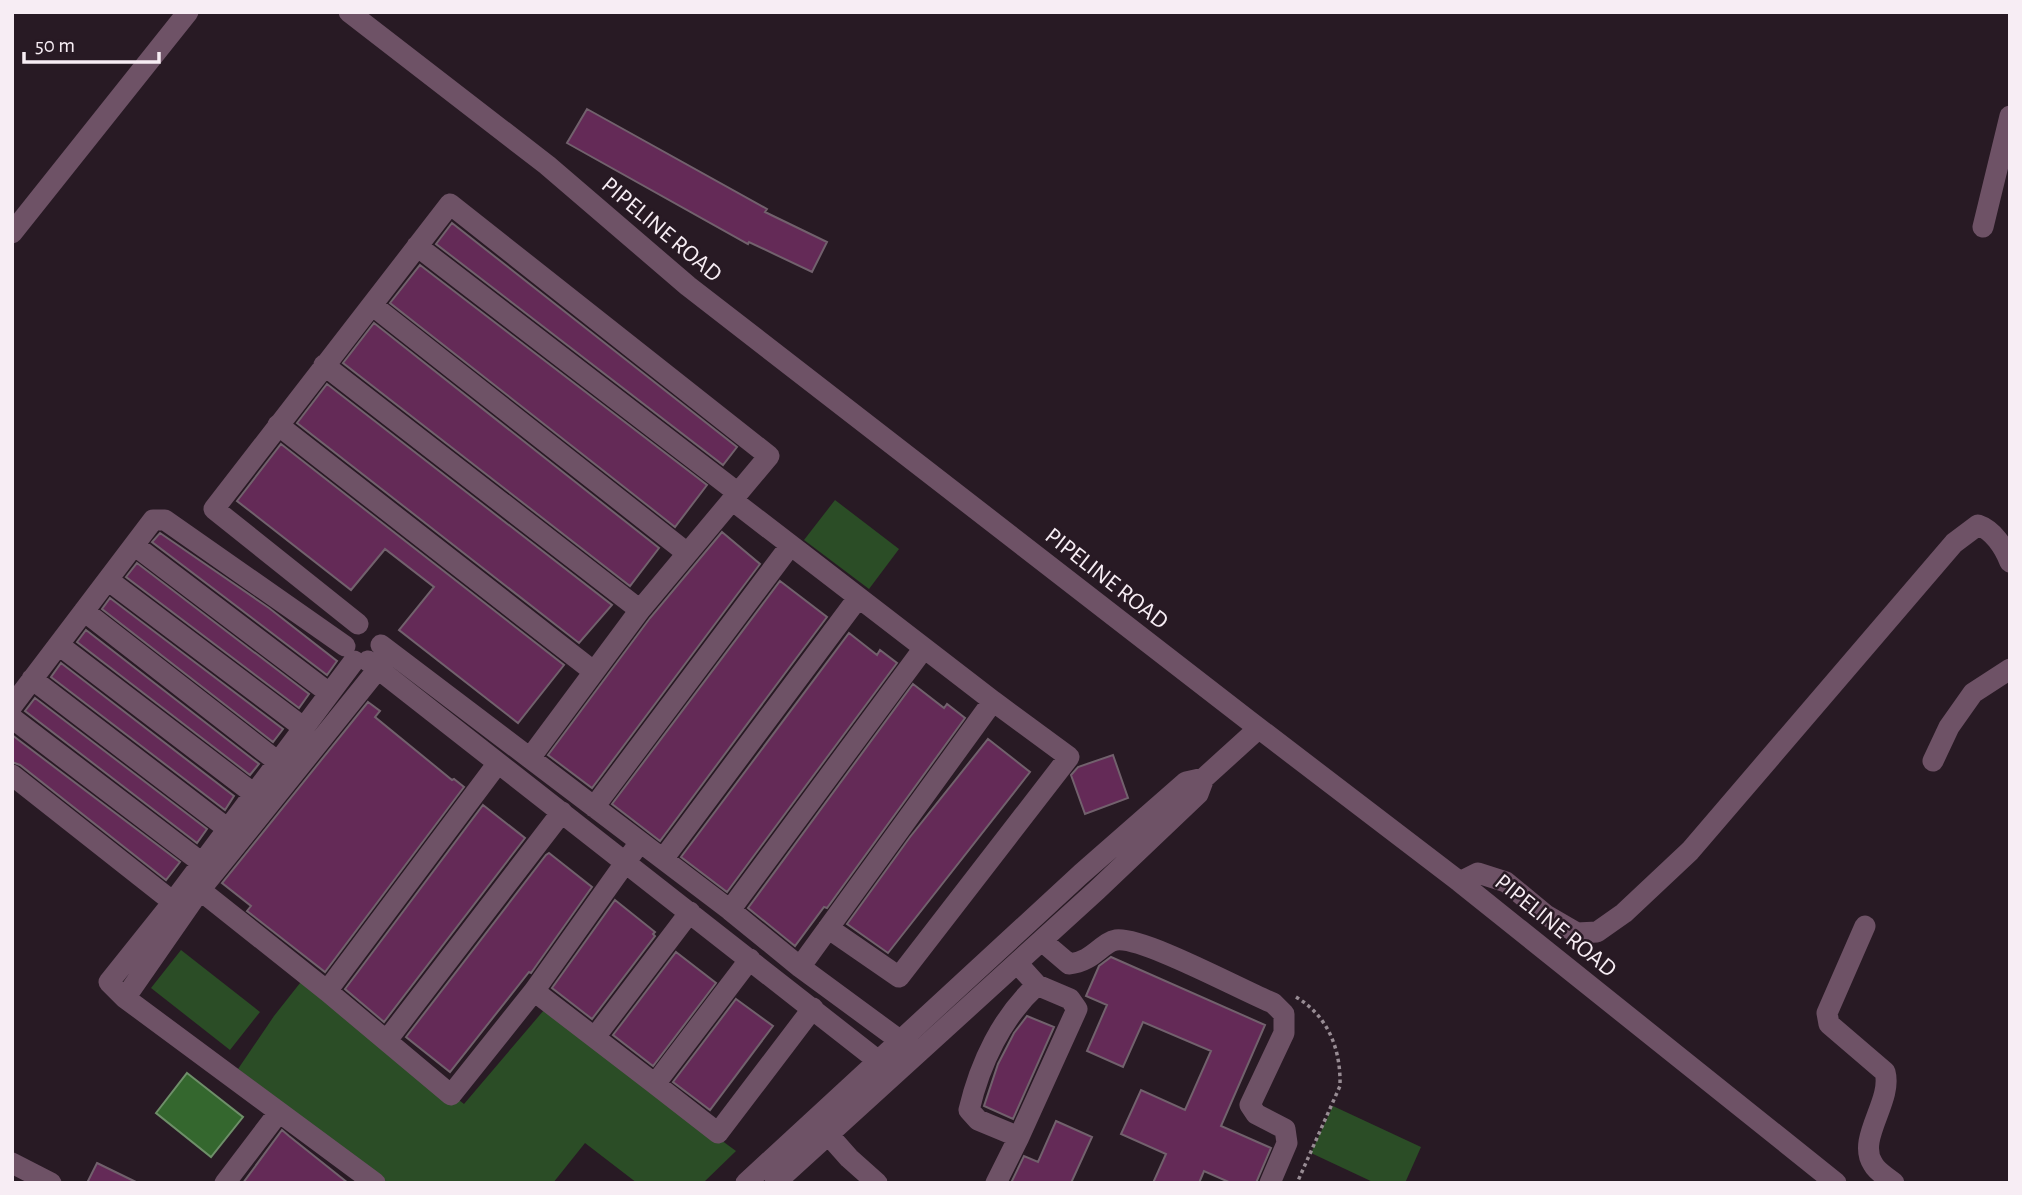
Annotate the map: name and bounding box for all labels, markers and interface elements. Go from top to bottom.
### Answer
scale bar [24,21,159,65]
text: 50 m [35,35,75,56]
street label: PIPELINE ROAD [597,173,726,287]
street label: PIPELINE ROAD [1040,524,1172,634]
street label: PIPELINE ROAD [1490,870,1621,982]

